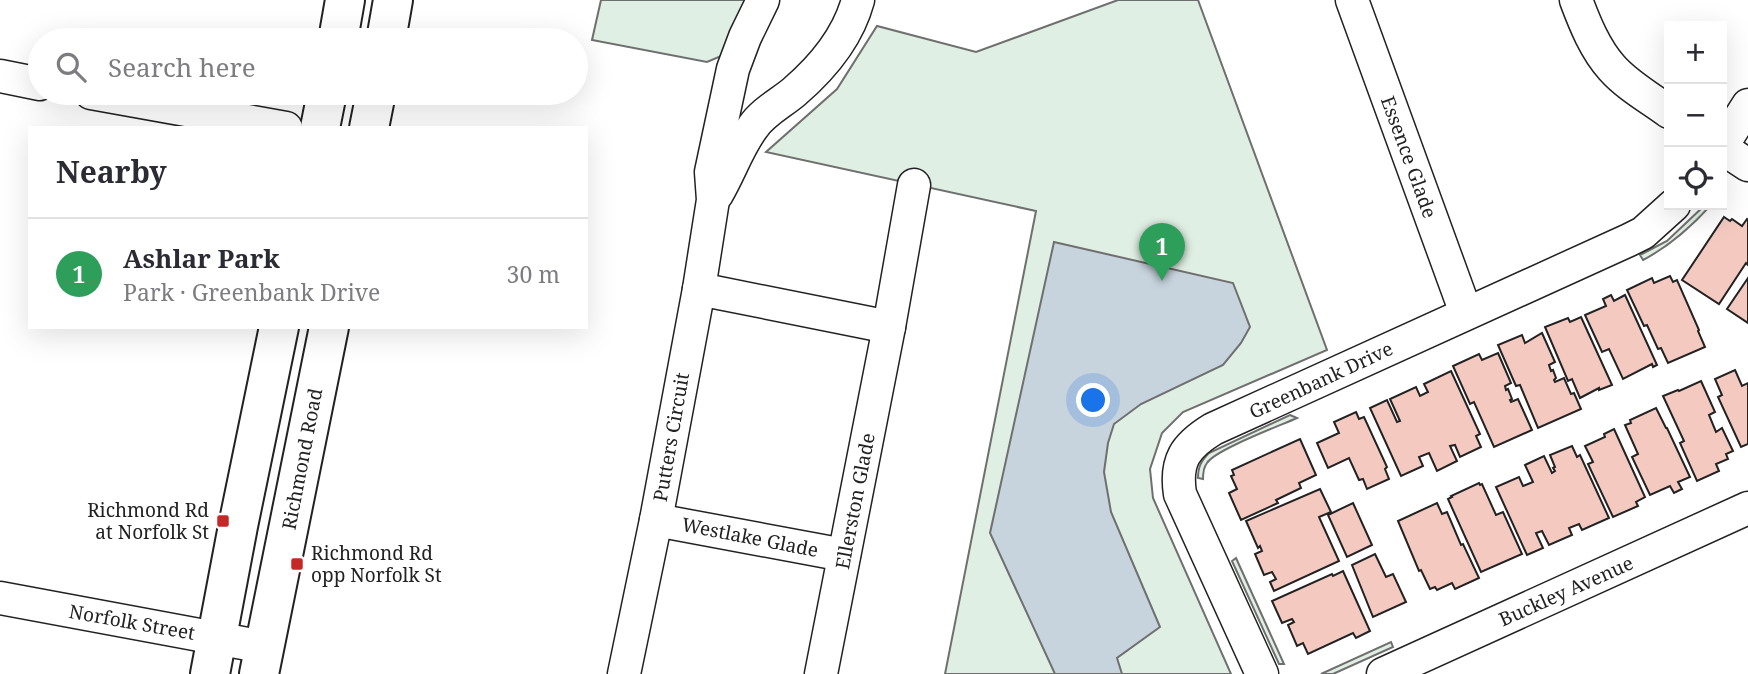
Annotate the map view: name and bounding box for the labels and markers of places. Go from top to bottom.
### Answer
pin: 1 [1139,223,1185,281]
place label: Richmond Rd at Norfolk St [87,497,209,545]
marker: Richmond Rd at Norfolk St [215,513,231,529]
place label: Richmond Rd opp Norfolk St [311,540,442,588]
marker: Richmond Rd opp Norfolk St [289,556,305,572]

